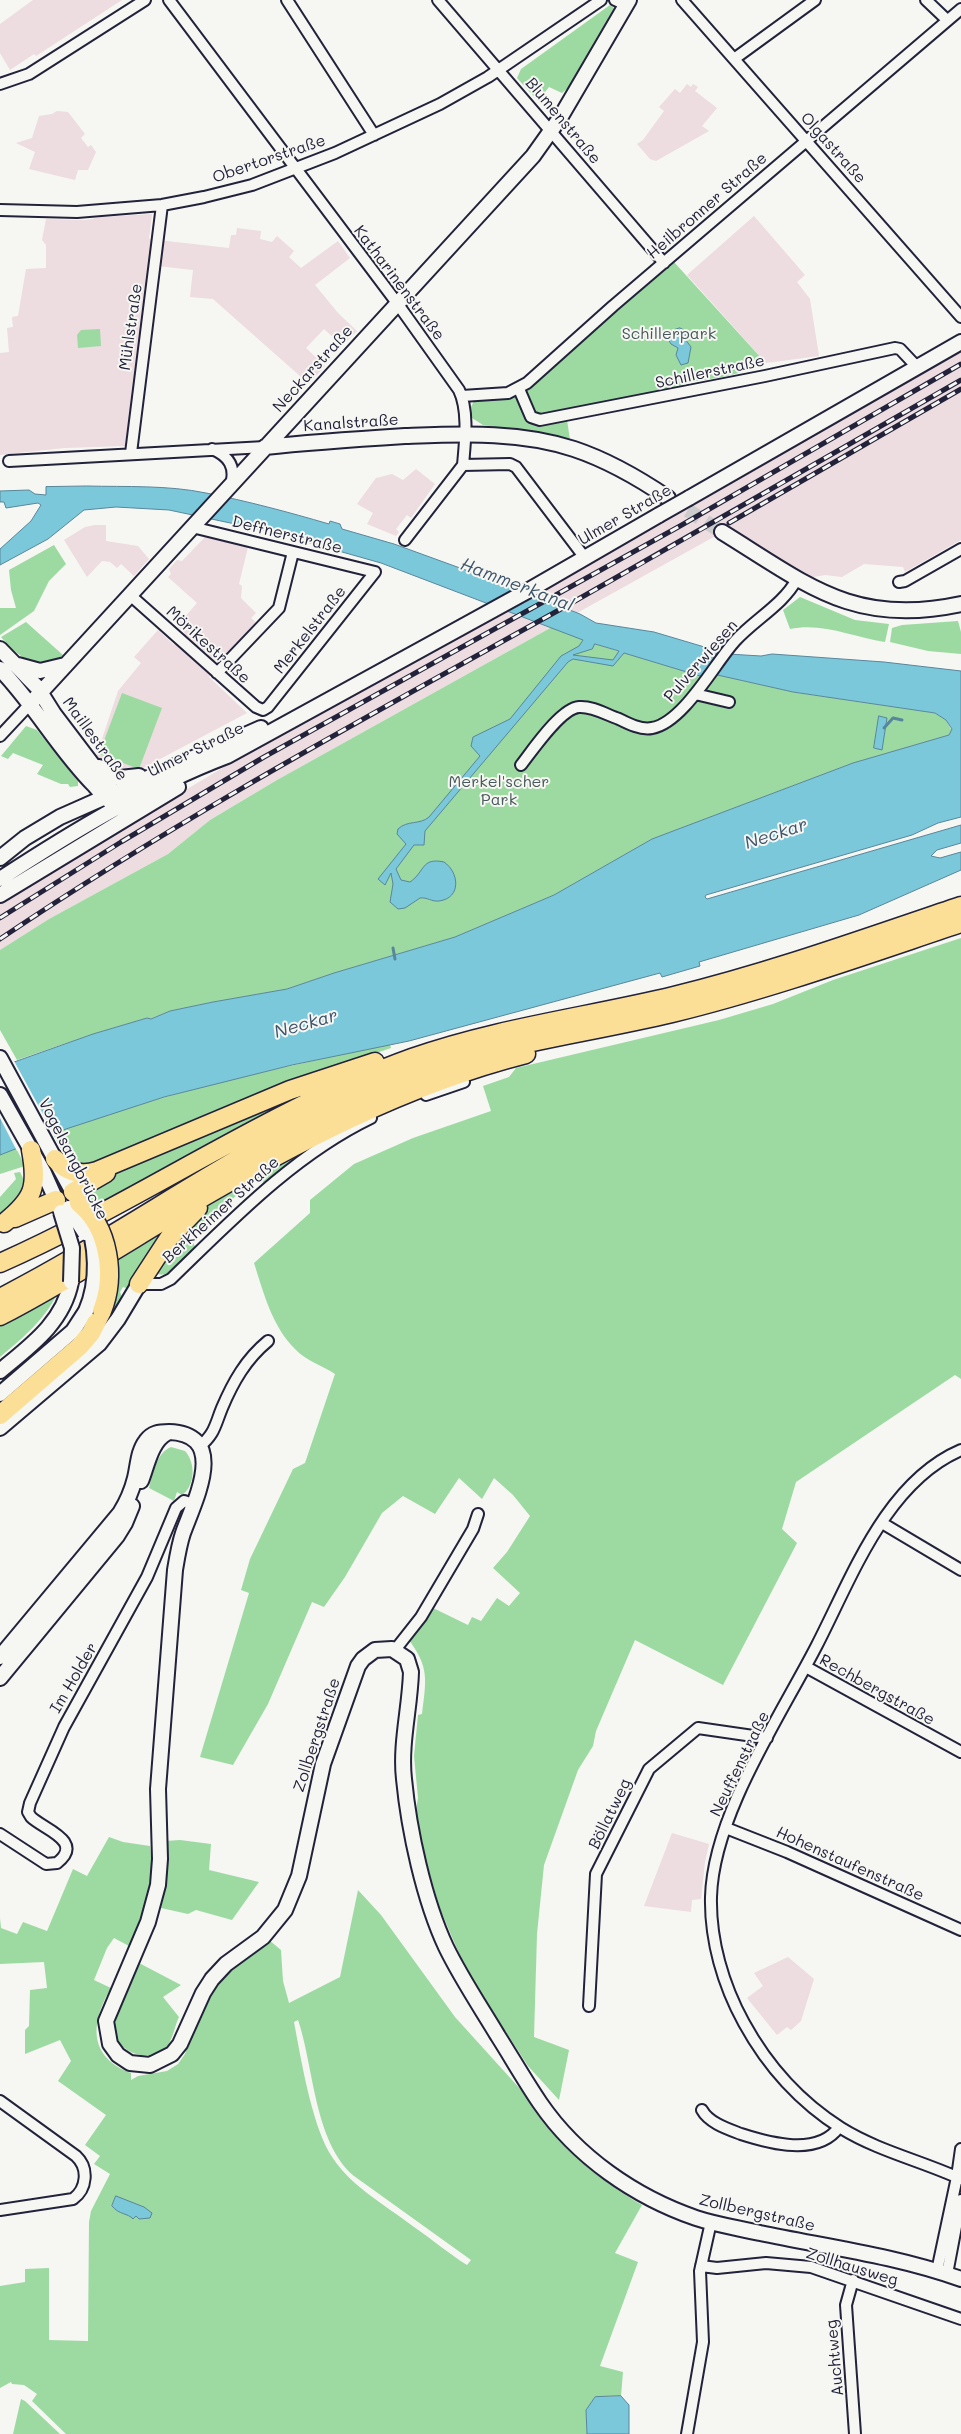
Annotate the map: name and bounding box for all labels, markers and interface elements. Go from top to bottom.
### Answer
street label: Blumenstraße [521,74,605,168]
street label: Olgastraße [796,109,870,187]
street label: Obertorstraße [210,131,328,187]
street label: Heilbronner Straße [643,149,771,263]
street label: Katharinenstraße [349,222,449,344]
street label: Mühlstraße [115,282,147,372]
street label: Neckarstraße [269,322,357,416]
park label: Schillerpark [622,324,716,344]
street label: Schillerstraße [654,351,766,393]
street label: Kanalstraße [303,410,399,436]
street label: Ulmer Straße [575,481,675,549]
street label: Deffnerstraße [230,512,344,558]
water label: Hammerkanal [457,554,577,616]
street label: Merkelstraße [270,582,350,678]
street label: Mörikestraße [162,602,254,688]
street label: Pulverwiesen [660,616,742,706]
street label: Maillestraße [58,694,132,784]
street label: Ulmer Straße [145,718,247,782]
park label: Merkel'scher Park [449,772,549,810]
water label: Neckar [742,814,810,854]
water label: Neckar [272,1005,340,1043]
street label: Vogelsangbrücke [34,1095,112,1223]
street label: Berkheimer Straße [159,1153,283,1267]
street label: Im Holder [46,1639,102,1717]
street label: Rechbergstraße [816,1650,938,1730]
street label: Zollbergstraße [290,1676,344,1794]
street label: Neuffenstraße [706,1708,774,1820]
street label: Böllatweg [585,1776,635,1852]
street label: Hohenstaufenstraße [773,1823,927,1905]
street label: Zollbergstraße [697,2190,817,2236]
street label: Zollhausweg [804,2244,900,2290]
street label: Auchtweg [822,2319,848,2397]

